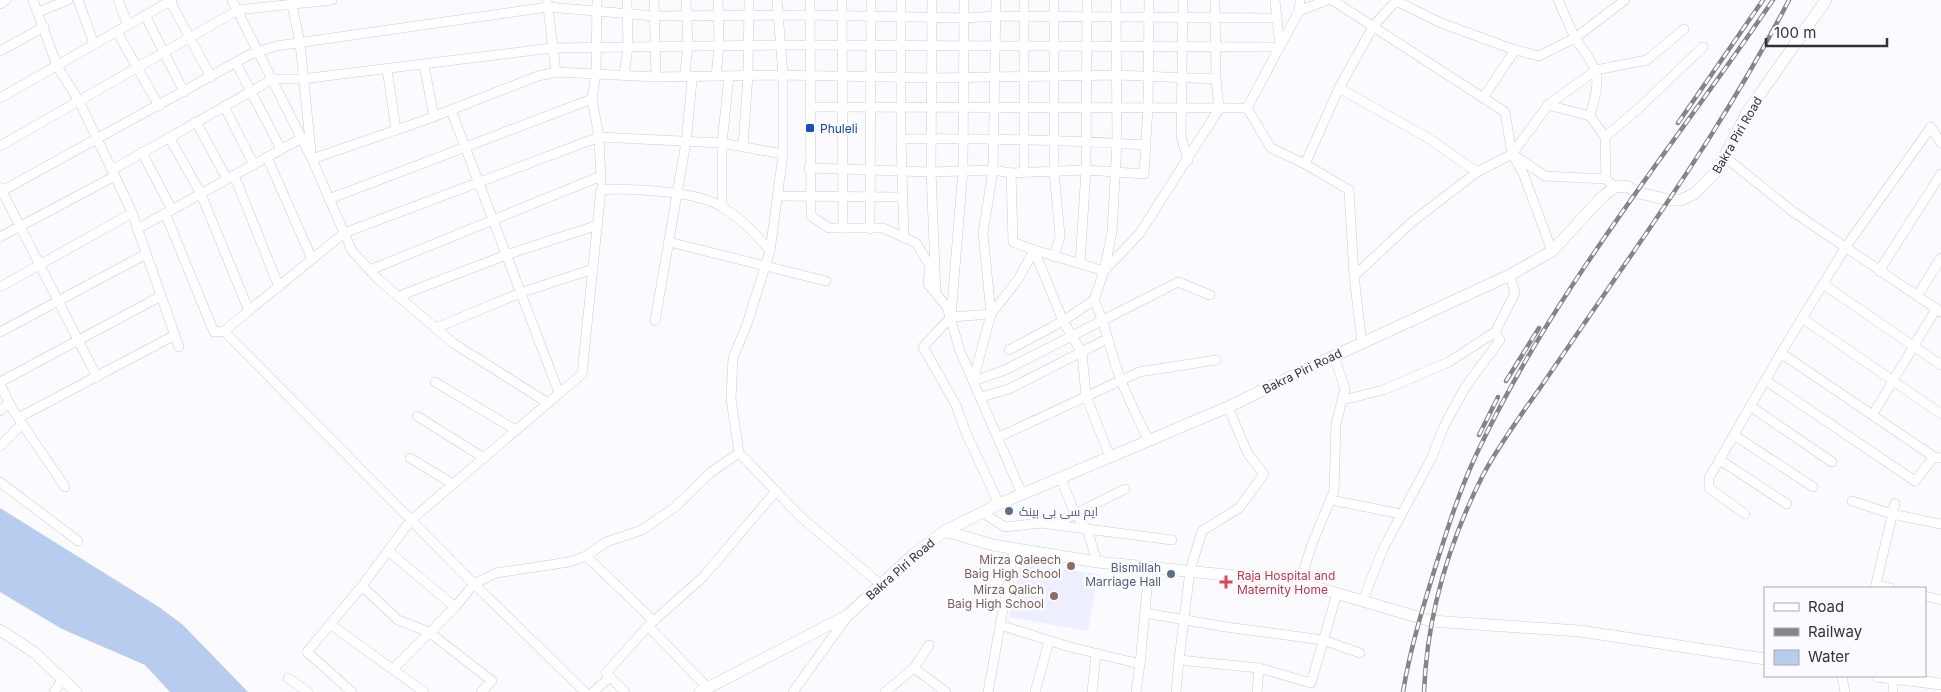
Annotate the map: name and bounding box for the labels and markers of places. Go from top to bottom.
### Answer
place label: Phuleli [820,121,858,136]
marker: Phuleli [804,122,816,134]
place label: ایم سی بی بینک [1019,504,1098,520]
marker: ایم سی بی بینک [1003,505,1015,517]
place label: Mirza Qaleech Baig High School [964,552,1061,581]
marker: Mirza Qaleech Baig High School [1065,560,1077,572]
place label: Bismillah Marriage Hall [1085,560,1161,589]
marker: Bismillah Marriage Hall [1165,568,1177,580]
place label: Raja Hospital and Maternity Home [1237,568,1335,597]
marker: Raja Hospital and Maternity Home [1219,575,1233,589]
place label: Mirza Qalich Baig High School [947,582,1044,611]
marker: Mirza Qalich Baig High School [1048,590,1060,602]

